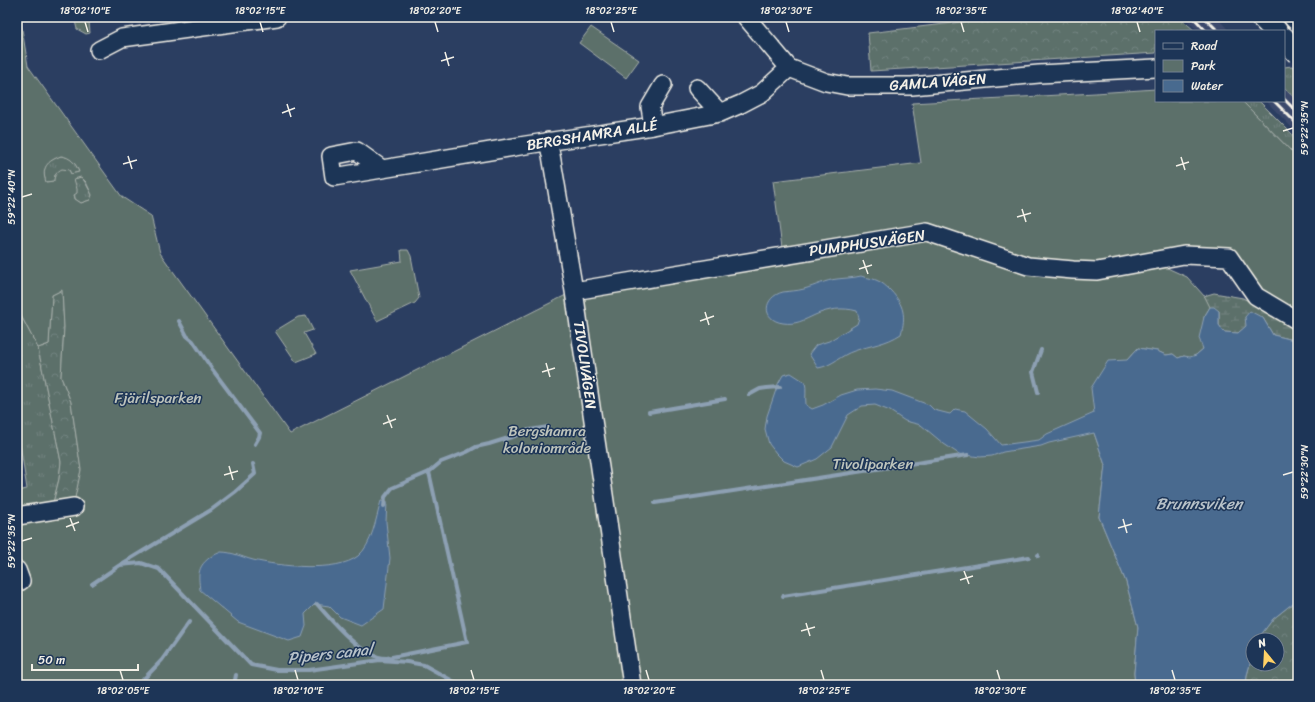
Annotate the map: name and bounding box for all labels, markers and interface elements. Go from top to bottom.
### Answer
text: 18°02'10"E [60,2,112,20]
text: 18°02'15"E [235,2,287,20]
text: 18°02'20"E [409,2,463,20]
text: 18°02'25"E [585,2,638,20]
text: 18°02'30"E [760,2,813,20]
text: 18°02'35"E [935,2,988,20]
text: 18°02'40"E [1111,2,1165,20]
legend [1155,30,1285,102]
text: Road [1191,35,1218,57]
text: Park [1191,55,1216,77]
street label: GAMLA VÄGEN [889,66,988,98]
text: Water [1191,75,1224,97]
text: 59°22'35"N [1296,101,1314,155]
street label: BERGSHAMRA ALLÉ [525,112,661,158]
text: 59°22'40"N [3,169,21,225]
street label: PUMPHUSVÄGEN [807,222,927,264]
street label: TIVOLIVÄGEN [566,319,604,411]
park label: Fjärilsparken [115,385,201,411]
park label: Bergshamra koloniområde [503,418,591,461]
text: 59°22'30"N [1296,445,1314,499]
park label: Tivoliparken [833,451,913,477]
water label: Brunnsviken [1156,489,1245,518]
text: 59°22'35"N [3,514,21,568]
north arrow [1245,632,1285,672]
text: N [1255,633,1269,653]
water label: Pipers canal [286,634,377,672]
scale bar [32,646,138,672]
text: 50 m [38,649,65,671]
text: 18°02'05"E [97,682,151,700]
text: 18°02'10"E [273,682,325,700]
text: 18°02'15"E [449,682,501,700]
text: 18°02'20"E [623,682,677,700]
text: 18°02'25"E [798,682,851,700]
text: 18°02'30"E [974,682,1027,700]
text: 18°02'35"E [1149,682,1202,700]

